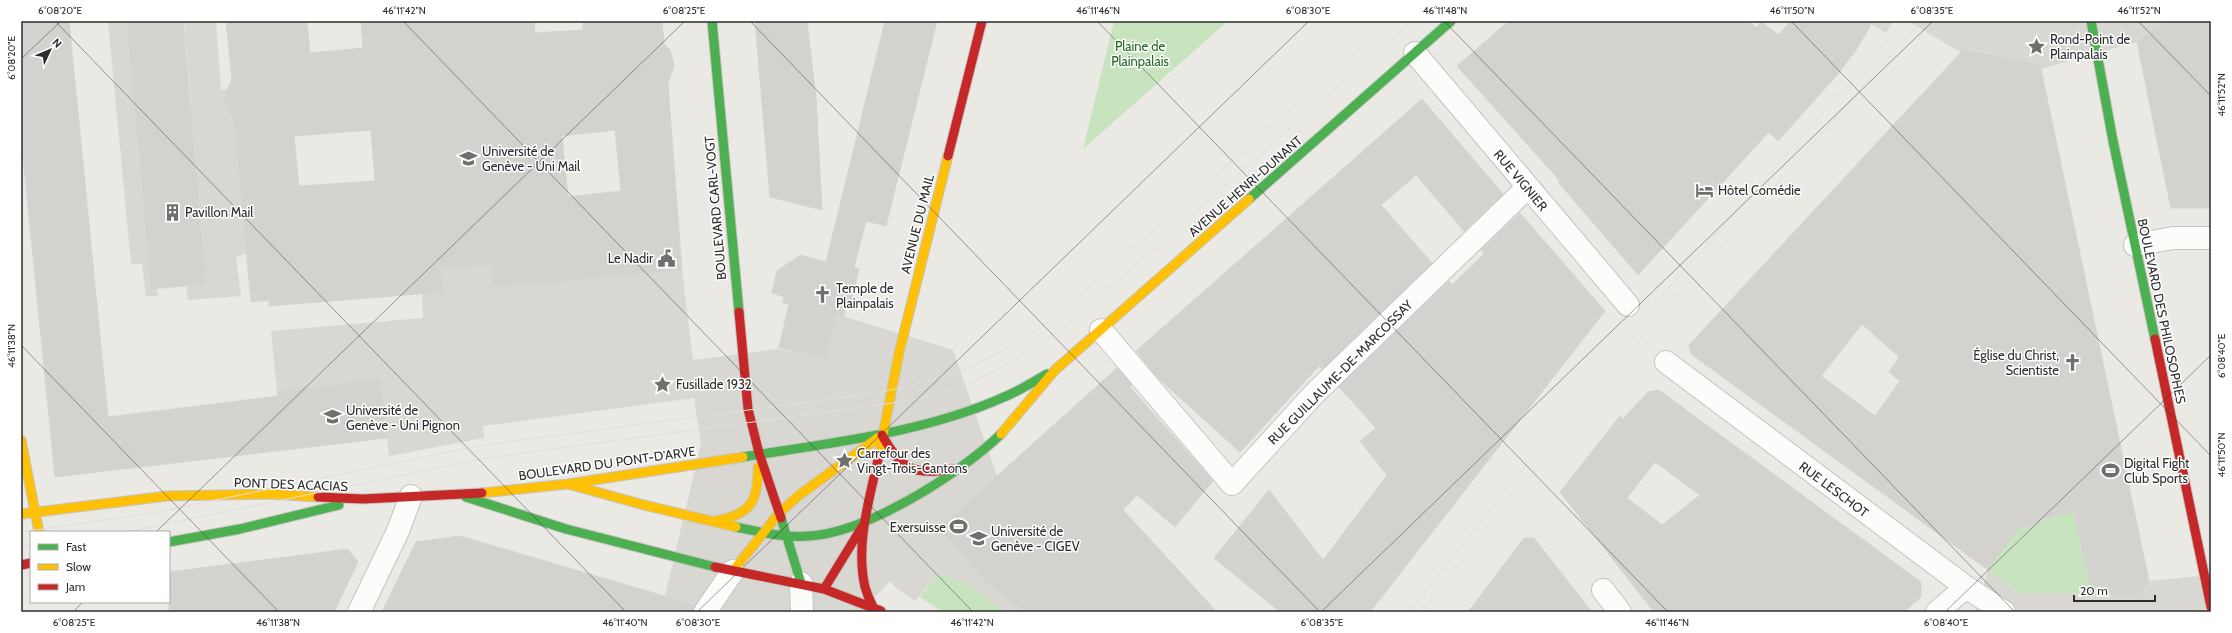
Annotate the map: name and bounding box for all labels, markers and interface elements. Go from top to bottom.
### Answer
text: 6°08'20"E [38,4,83,17]
text: 46°11'42"N [382,4,426,17]
text: 6°08'25"E [663,4,706,17]
text: 46°11'46"N [1076,4,1120,17]
text: 6°08'30"E [1286,4,1331,17]
text: 46°11'48"N [1423,4,1467,17]
text: 46°11'50"N [1769,4,1815,17]
text: 6°08'35"E [1911,4,1954,17]
text: 46°11'52"N [2117,4,2161,17]
north arrow [30,30,70,70]
place label: Rond-Point de Plainpalais [2050,31,2131,62]
text: 6°08'20"E [5,35,18,80]
text: N [49,35,65,51]
place icon: Rond-Point de Plainpalais [2027,36,2047,56]
park label: Plaine de Plainpalais [1111,38,1169,69]
text: 46°11'52"N [2215,73,2228,117]
street label: AVENUE HENRI-DUNANT [1185,132,1305,240]
street label: BOULEVARD CARL-VOGT [701,135,729,281]
place label: Université de Genève - Uni Mail [482,143,580,174]
street label: RUE VIGNIER [1491,146,1551,214]
school or university icon: Université de Genève - Uni Mail [459,148,479,168]
street label: AVENUE DU MAIL [897,172,937,275]
hotel icon: Hôtel Comédie [1695,180,1715,200]
place label: Hôtel Comédie [1718,182,1801,198]
building icon: Pavillon Mail [162,202,182,222]
place label: Pavillon Mail [185,204,253,220]
street label: BOULEVARD DES PHILOSOPHES [2135,217,2190,405]
public building icon: Le Nadir [656,248,676,268]
place label: Le Nadir [608,250,654,266]
place label: Temple de Plainpalais [836,280,894,311]
church icon: Temple de Plainpalais [813,285,833,305]
street label: RUE GUILLAUME-DE-MARCOSSAY [1264,296,1416,448]
text: 46°11'38"N [5,324,18,368]
text: 6°08'40"E [2215,333,2228,378]
place label: Église du Christ, Scientiste [1973,346,2059,378]
church icon: Église du Christ, Scientiste [2062,352,2082,372]
place icon: Fusillade 1932 [653,374,673,394]
place label: Fusillade 1932 [676,376,752,392]
place label: Université de Genève - Uni Pignon [346,402,460,433]
school or university icon: Université de Genève - Uni Pignon [323,407,343,427]
text: 46°11'50"N [2215,432,2228,478]
street label: BOULEVARD DU PONT-D'ARVE [517,443,697,483]
place label: Carrefour des Vingt-Trois-Cantons [857,445,968,476]
place icon: Carrefour des Vingt-Trois-Cantons [834,450,854,470]
place label: Digital Fight Club Sports [2124,455,2190,486]
street label: RUE LESCHOT [1796,458,1872,520]
sports icon: Digital Fight Club Sports [2101,460,2121,480]
street label: PONT DES ACACIAS [234,474,349,494]
sports icon: Exersuisse [949,517,969,537]
place label: Exersuisse [890,519,946,535]
place label: Université de Genève - CIGEV [991,523,1080,554]
school or university icon: Université de Genève - CIGEV [968,528,988,548]
legend [30,531,170,603]
text: Fast [66,539,86,554]
text: Slow [66,559,91,574]
scale bar [2074,577,2155,603]
text: Jam [65,579,85,594]
text: 20 m [2080,583,2108,598]
text: 6°08'25"E [53,616,96,629]
text: 46°11'38"N [256,616,300,629]
text: 46°11'40"N [602,616,648,629]
text: 6°08'30"E [676,616,721,629]
text: 46°11'42"N [950,616,994,629]
text: 6°08'35"E [1301,616,1344,629]
text: 46°11'46"N [1645,616,1689,629]
text: 6°08'40"E [1924,616,1969,629]

